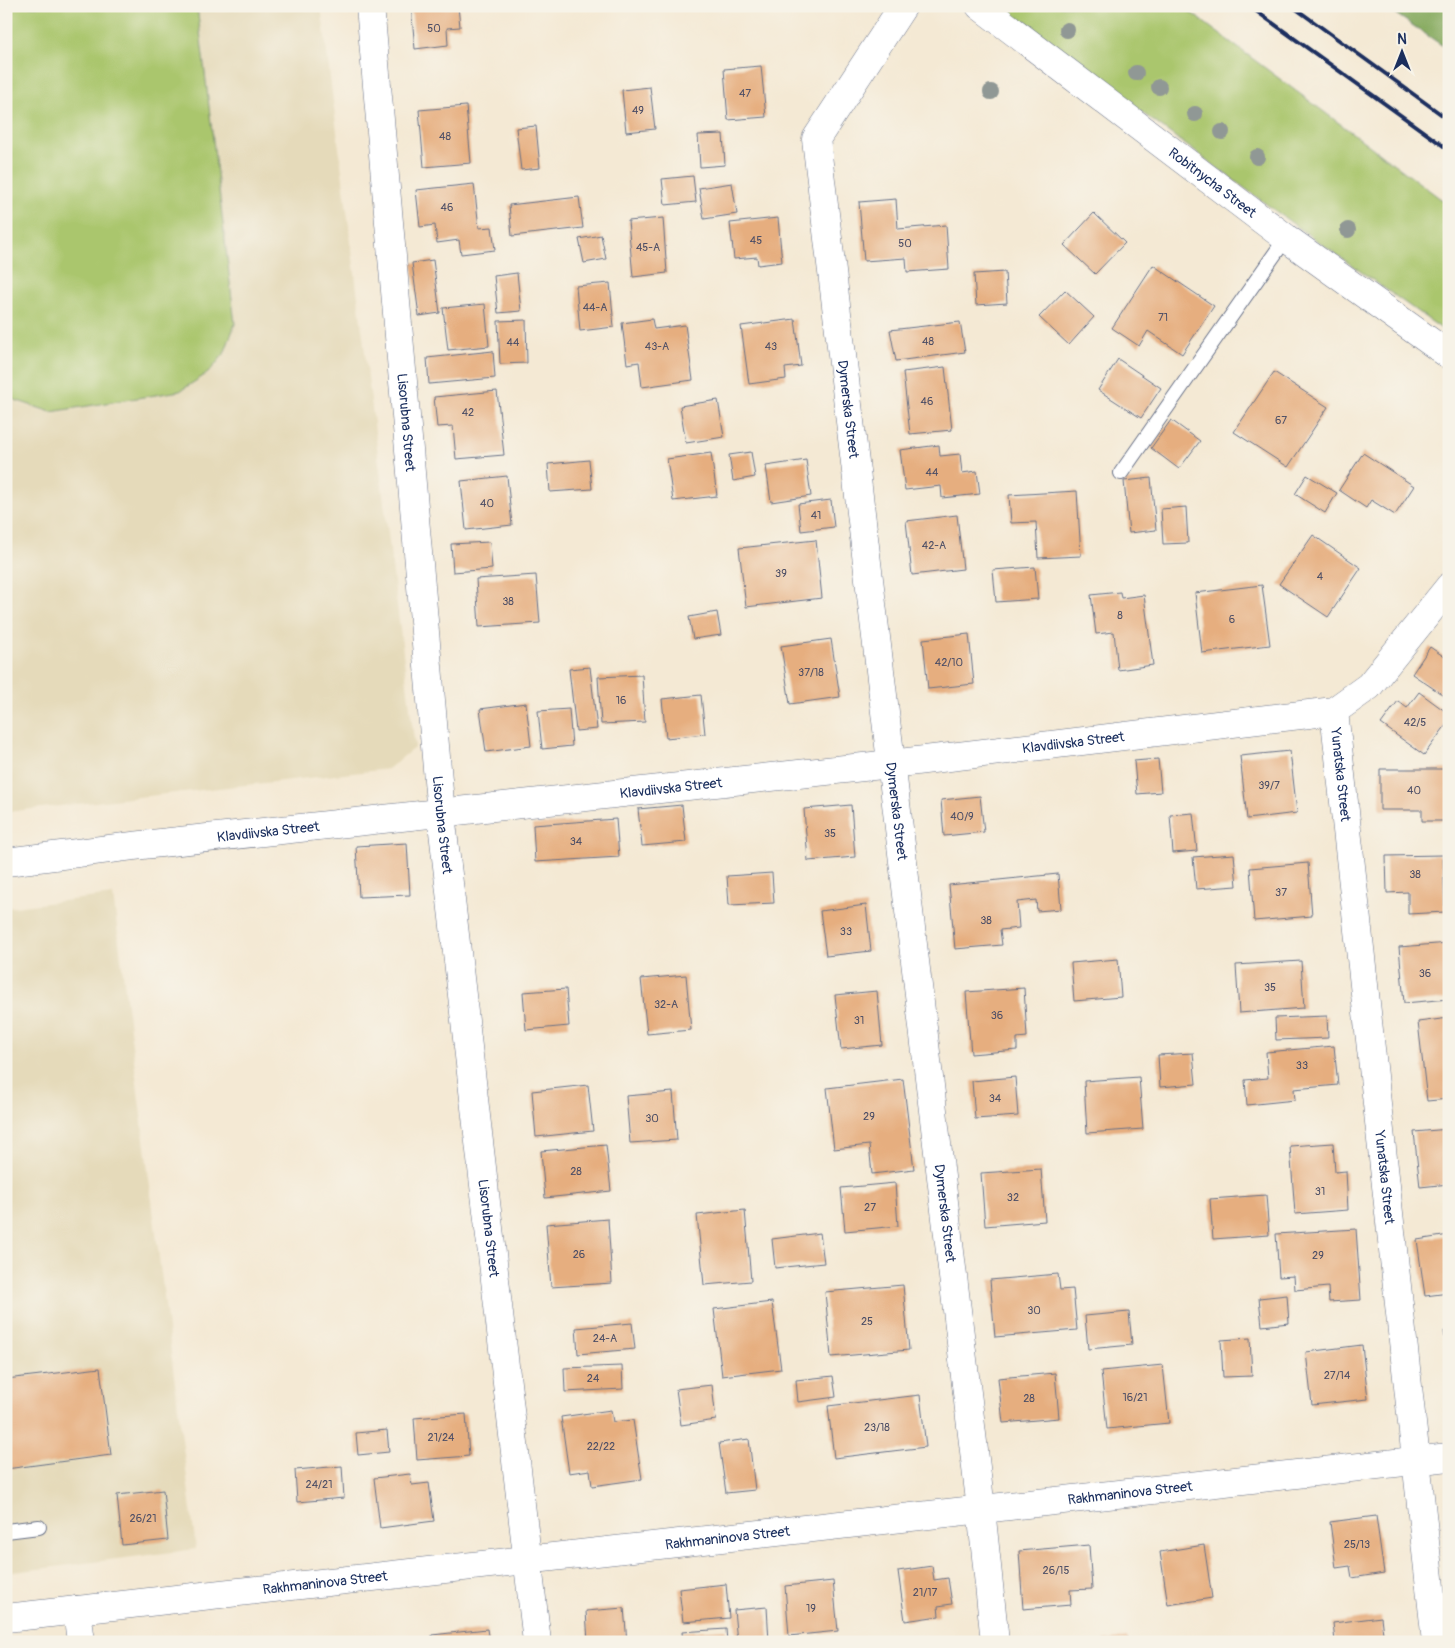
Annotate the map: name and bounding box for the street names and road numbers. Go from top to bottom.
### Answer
street label: Robitnycha Street [1165,144,1260,222]
street label: Dymerska Street [834,359,862,460]
street label: Lisorubna Street [393,373,419,473]
street label: Yunatska Street [1327,726,1354,823]
street label: Klavdiivska Street [1021,728,1126,757]
street label: Dymerska Street [882,761,911,862]
street label: Klavdiivska Street [619,774,723,802]
street label: Lisorubna Street [429,775,456,875]
street label: Klavdiivska Street [216,818,321,846]
street label: Yunatska Street [1371,1129,1398,1225]
street label: Dymerska Street [931,1163,959,1264]
street label: Lisorubna Street [474,1178,503,1278]
street label: Rakhmaninova Street [1067,1478,1194,1508]
street label: Rakhmaninova Street [664,1523,791,1553]
street label: Rakhmaninova Street [262,1567,389,1598]

